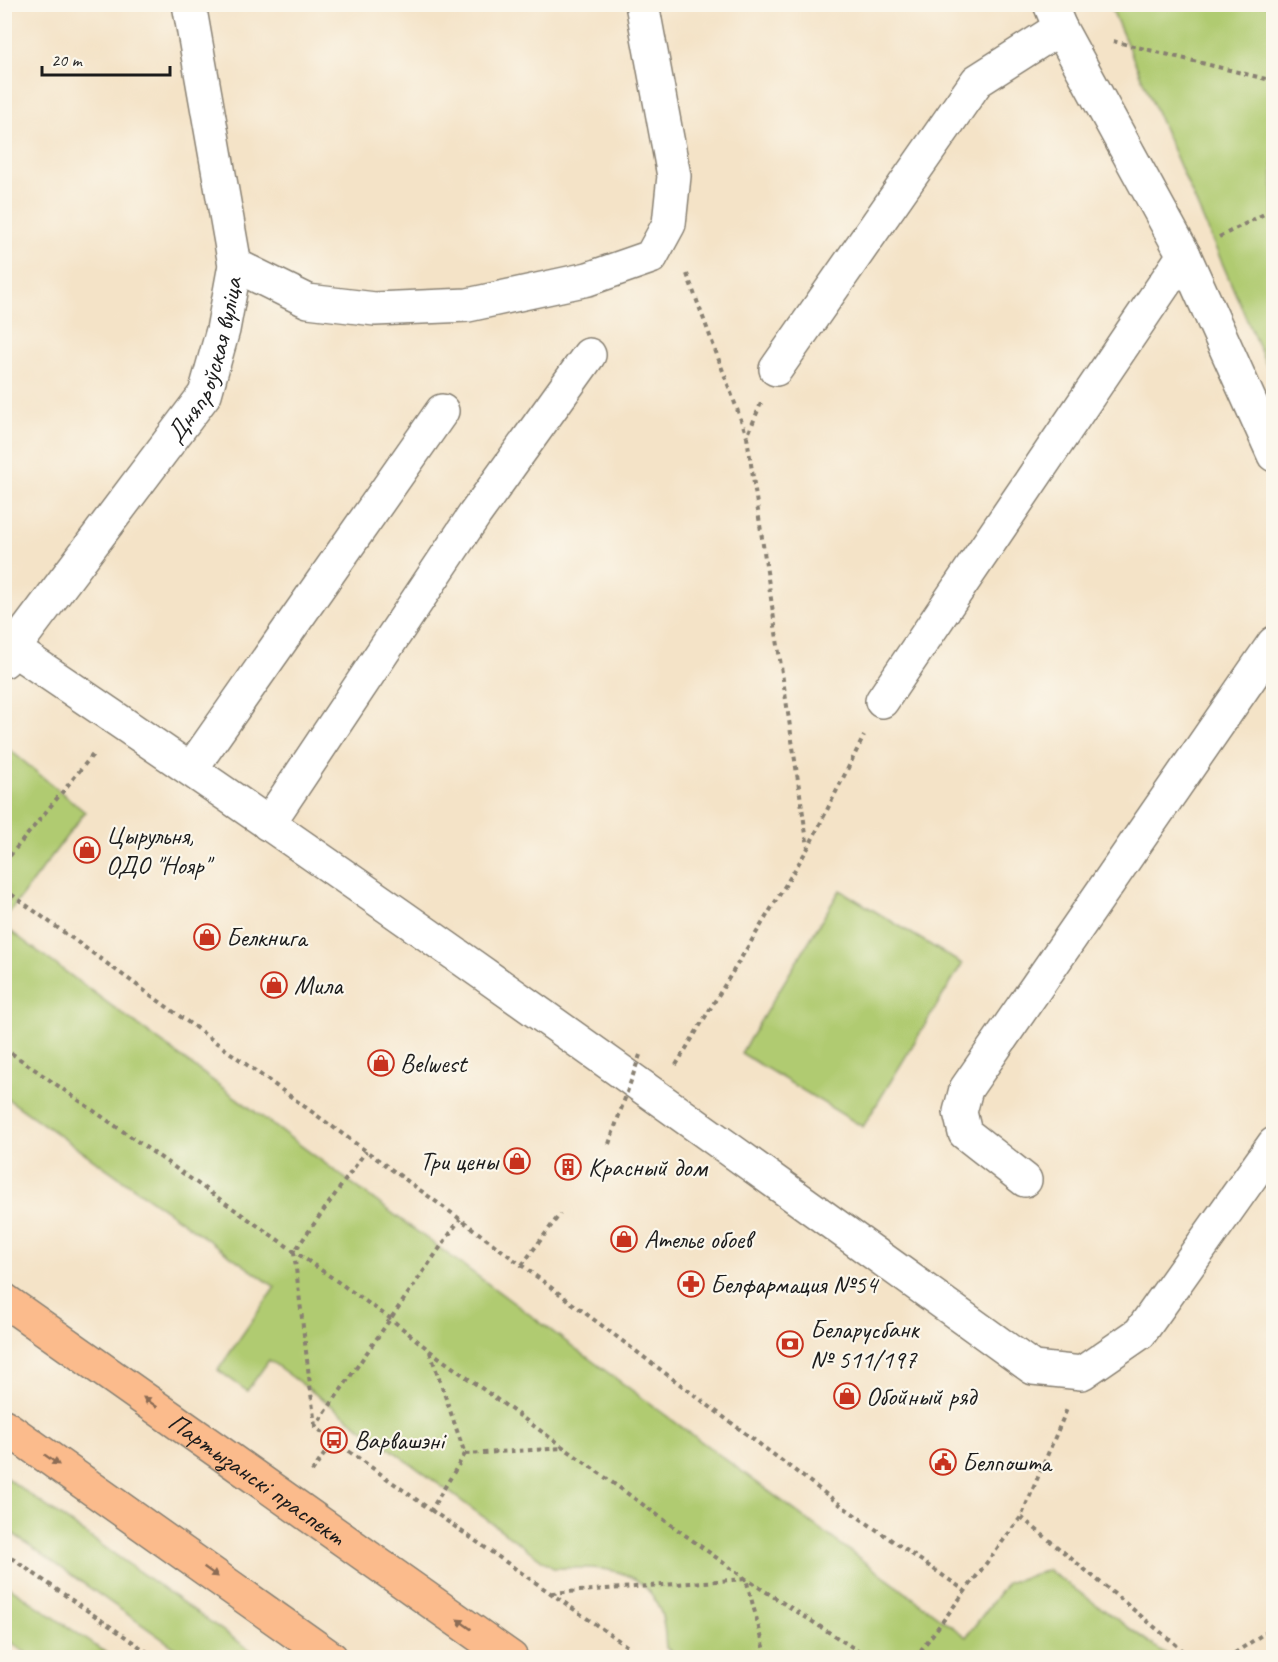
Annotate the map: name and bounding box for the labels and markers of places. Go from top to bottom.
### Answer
place label: Цырульня, ОДО "Нояр" [106,819,215,882]
shop icon: Цырульня, ОДО "Нояр" [72,835,102,865]
place label: Белкнига [226,921,309,954]
shop icon: Белкнига [192,922,222,952]
place label: Мила [294,969,344,1002]
shop icon: Мила [259,970,289,1000]
place label: Belwest [400,1047,468,1080]
shop icon: Belwest [366,1048,396,1078]
place label: Три цены [420,1145,500,1178]
shop icon: Три цены [502,1146,532,1176]
place label: Красный дом [588,1151,709,1184]
building icon: Красный дом [553,1152,583,1182]
place label: Ателье обоев [644,1223,756,1256]
shop icon: Ателье обоев [609,1224,639,1254]
place label: Белфармация №54 [710,1268,880,1301]
pharmacy icon: Белфармация №54 [676,1269,706,1299]
place label: Беларусбанк № 511/197 [810,1313,920,1376]
bank icon: Беларусбанк № 511/197 [775,1329,805,1359]
place label: Обойный ряд [866,1380,979,1413]
shop icon: Обойный ряд [832,1381,862,1411]
place label: Варвашэні [354,1424,447,1457]
bus stop icon: Варвашэні [319,1425,349,1455]
place label: Белпошта [962,1446,1053,1479]
public building icon: Белпошта [928,1447,958,1477]

